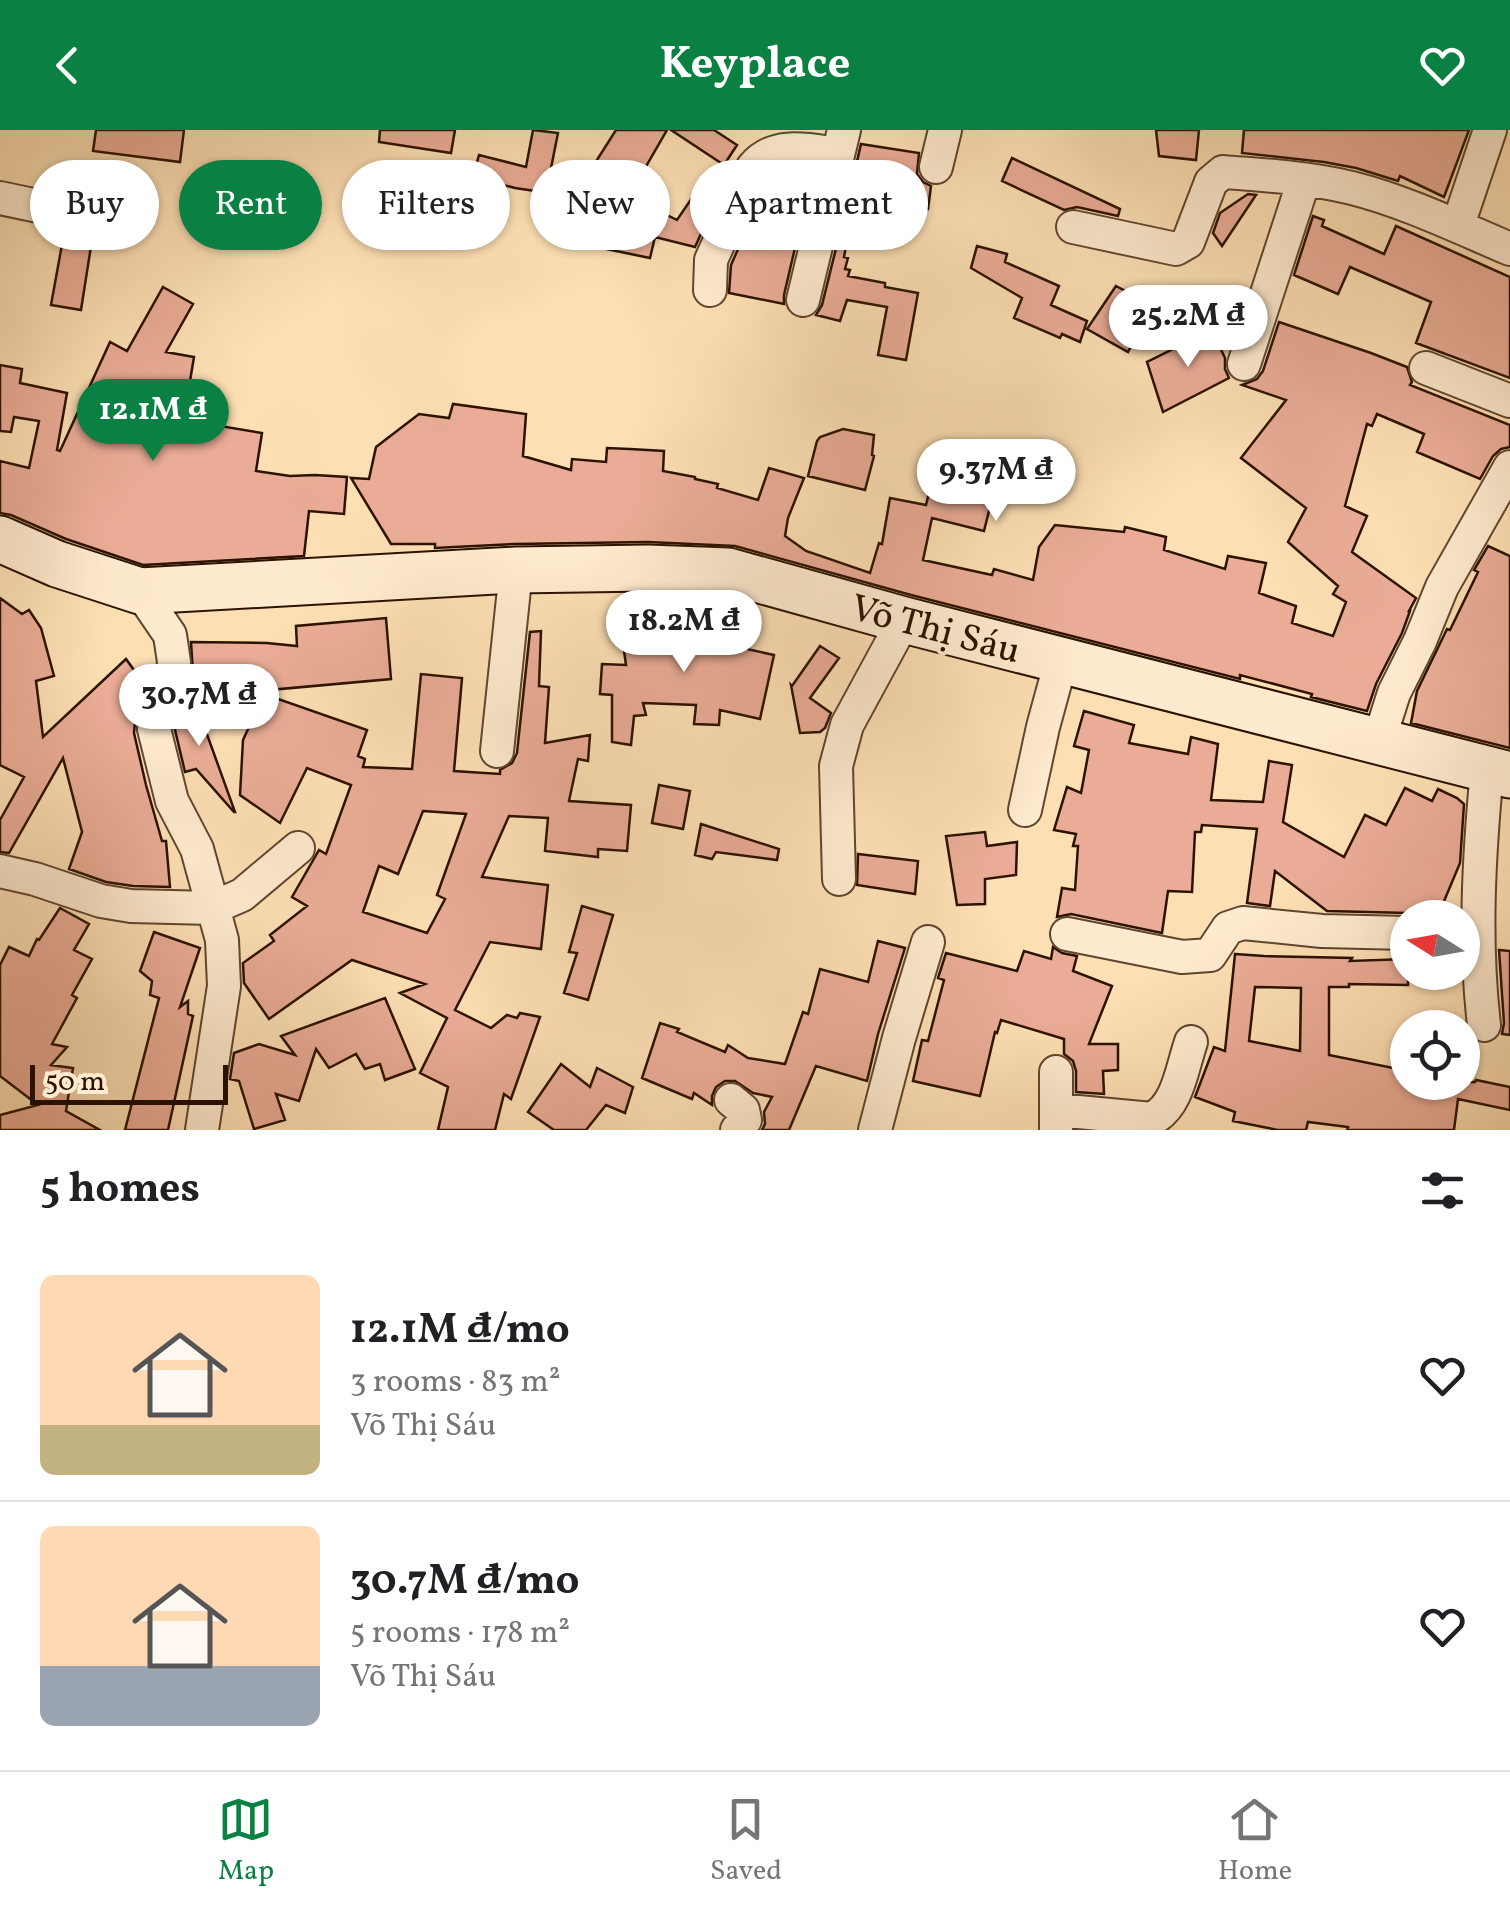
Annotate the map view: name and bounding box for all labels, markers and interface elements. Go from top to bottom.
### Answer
text: Keyplace [660,34,850,97]
icon: back [40,38,95,93]
icon: heart [1415,38,1470,93]
chip: Buy [30,160,159,250]
chip: Rent [179,160,322,250]
chip: Filters [342,160,510,250]
chip: New [530,160,670,250]
chip: Apartment [690,160,928,250]
pin: 25.2M ₫ [1096,285,1280,370]
text: 25.2M ₫ [1131,295,1245,339]
pin: 12.1M ₫ [61,379,245,464]
text: 12.1M ₫ [99,389,207,433]
pin: 9.37M ₫ [904,439,1088,524]
text: 9.37M ₫ [939,449,1053,493]
street label: Võ Thị Sáu [844,583,1026,679]
pin: 18.2M ₫ [592,590,776,675]
text: 18.2M ₫ [628,600,740,644]
pin: 30.7M ₫ [107,664,291,749]
text: 30.7M ₫ [141,674,257,718]
north arrow [1390,900,1480,990]
map controls [1390,900,1480,1100]
button: locate [1390,1010,1480,1100]
scale bar [30,1060,228,1104]
text: 50 m [45,1063,105,1102]
text: 5 homes [40,1161,200,1220]
icon: filters [1415,1163,1470,1218]
text: 12.1M ₫/mo [350,1302,570,1361]
icon: home [120,1315,240,1435]
icon: heart [1415,1348,1470,1403]
text: 3 rooms · 83 m² [350,1361,561,1405]
text: Võ Thị Sáu [350,1405,496,1449]
text: 30.7M ₫/mo [350,1553,580,1612]
icon: home [120,1566,240,1686]
icon: heart [1415,1599,1470,1654]
text: 5 rooms · 178 m² [350,1612,570,1656]
text: Võ Thị Sáu [350,1656,496,1700]
tab: Map [218,1792,274,1891]
tab: Saved [710,1792,782,1891]
tab: Home [1218,1792,1292,1891]

